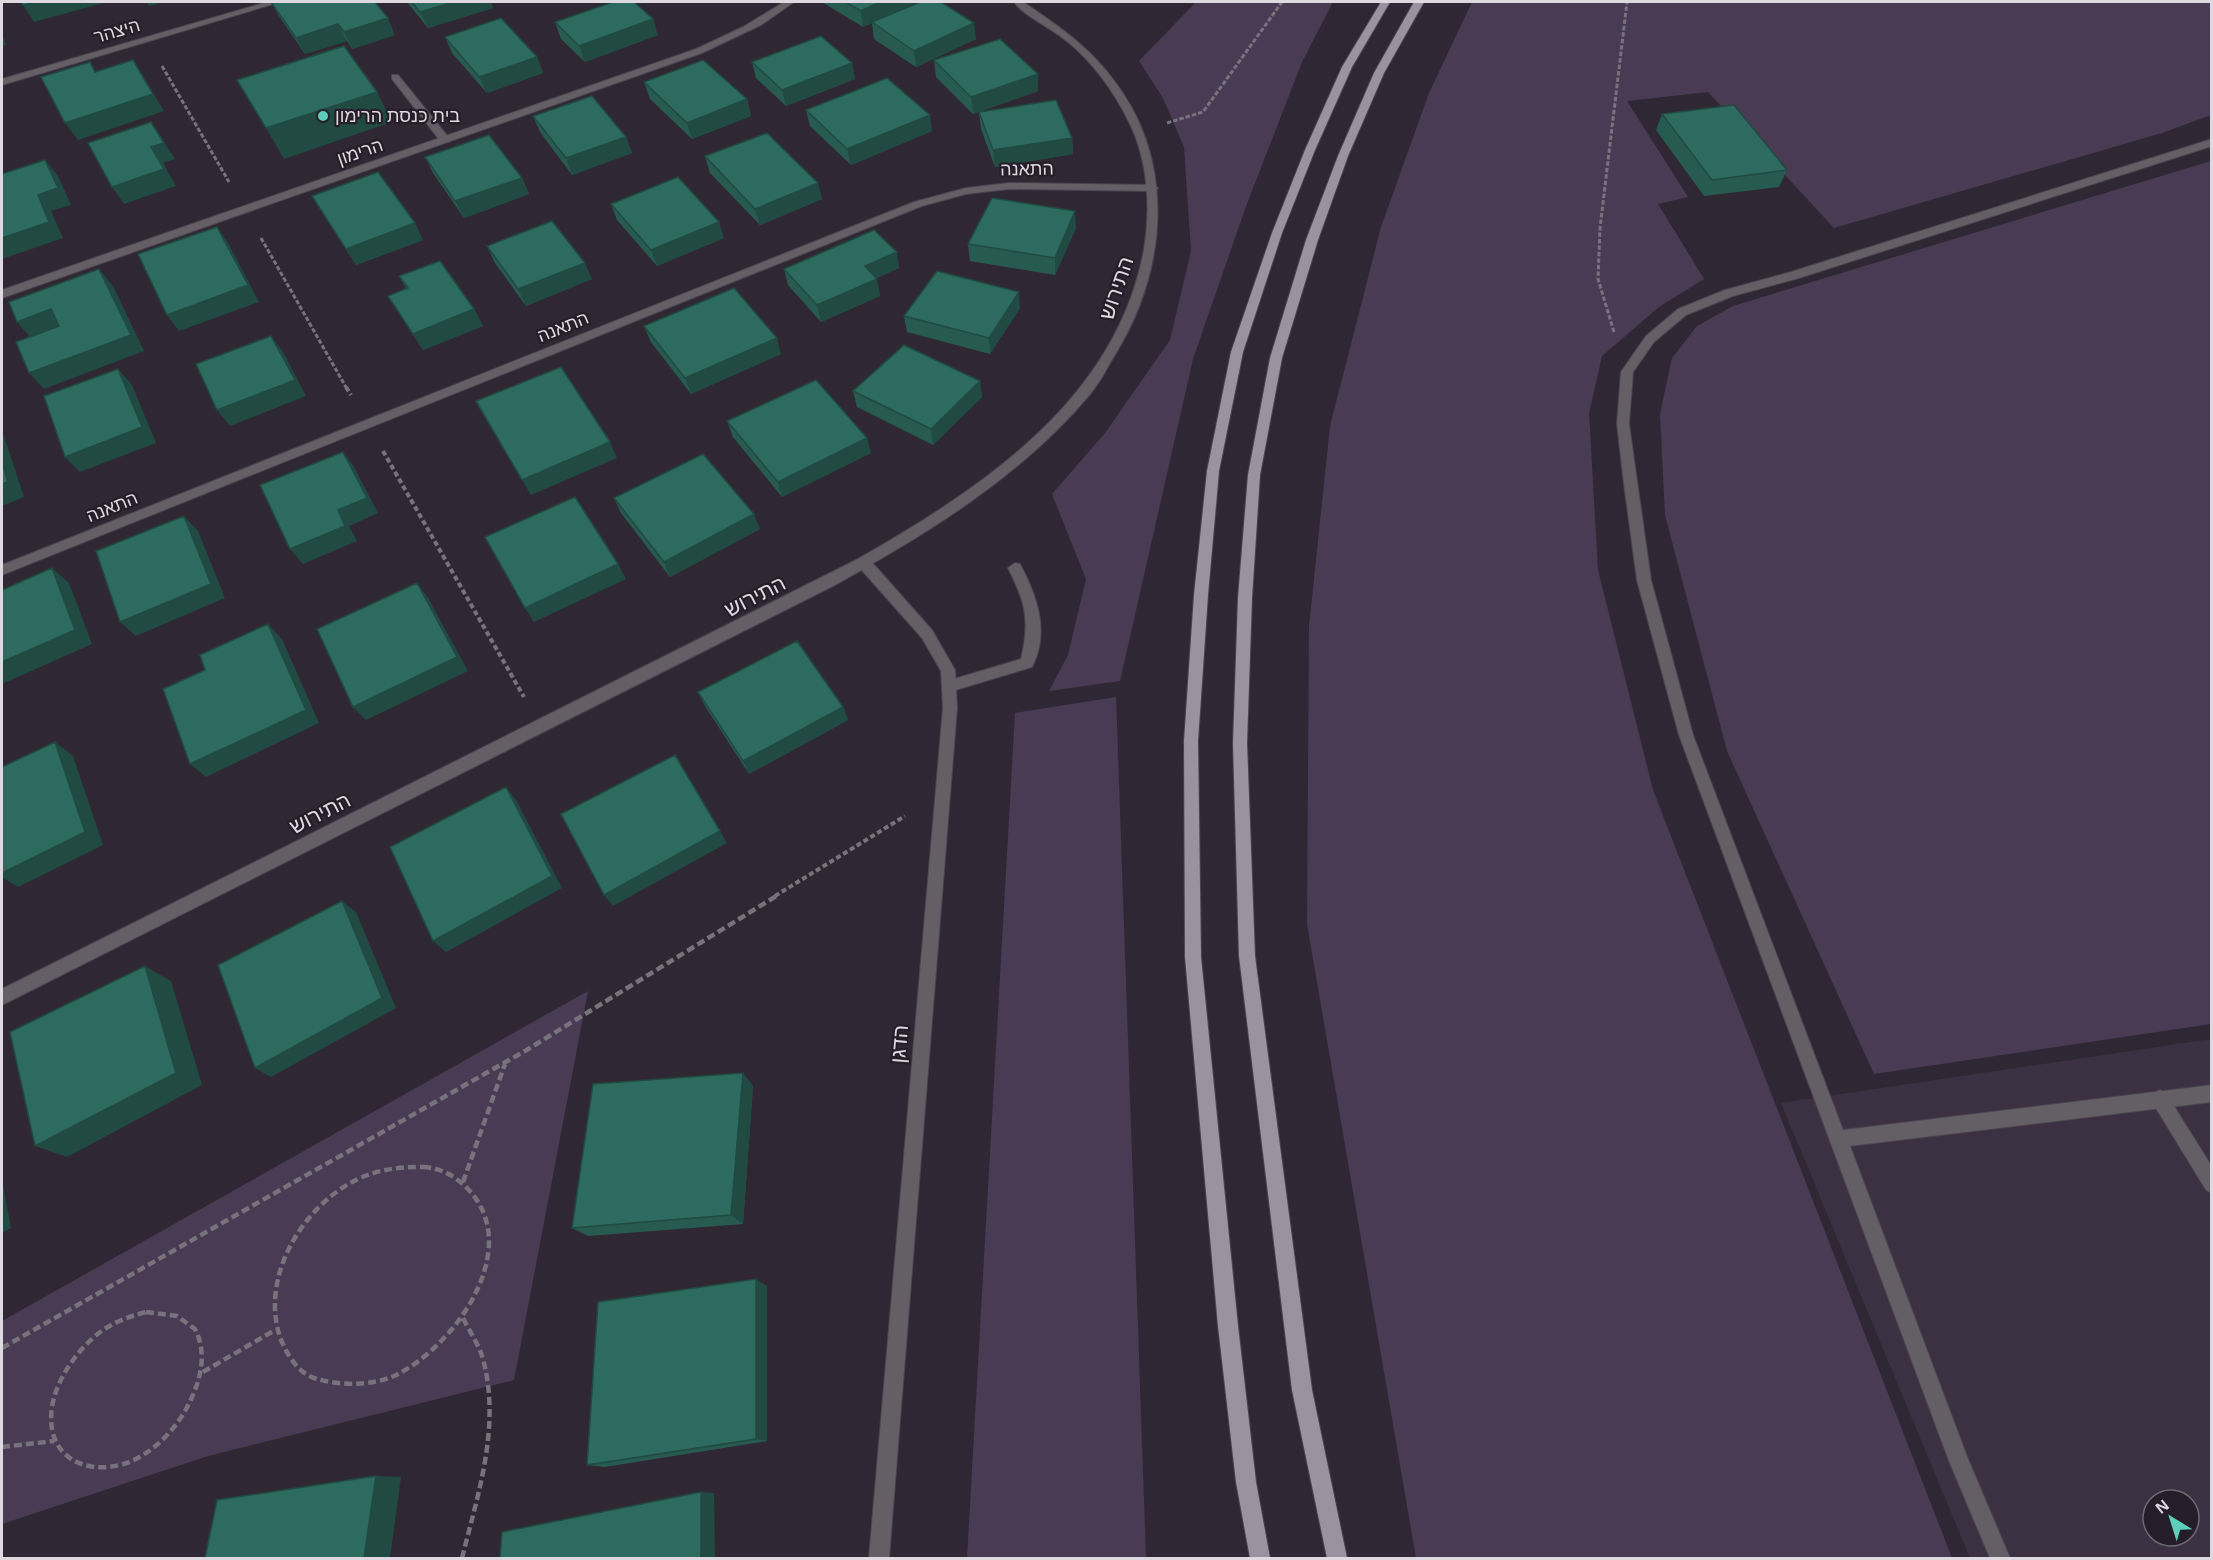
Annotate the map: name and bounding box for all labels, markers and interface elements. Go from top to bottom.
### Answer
street label: היצהר [92,15,142,47]
place label: בית כנסת הרימון [335,106,460,126]
marker: בית כנסת הרימון [316,109,330,123]
street label: הרימון [334,135,386,169]
street label: התאנה [1000,159,1054,179]
street label: התירוש [1094,253,1138,323]
street label: התאנה [534,308,592,346]
street label: התאנה [83,488,141,526]
street label: התירוש [721,571,789,621]
street label: התירוש [286,788,354,838]
street label: הדגן [886,1024,912,1064]
north arrow [2141,1488,2201,1548]
text: N [2152,1496,2172,1517]

